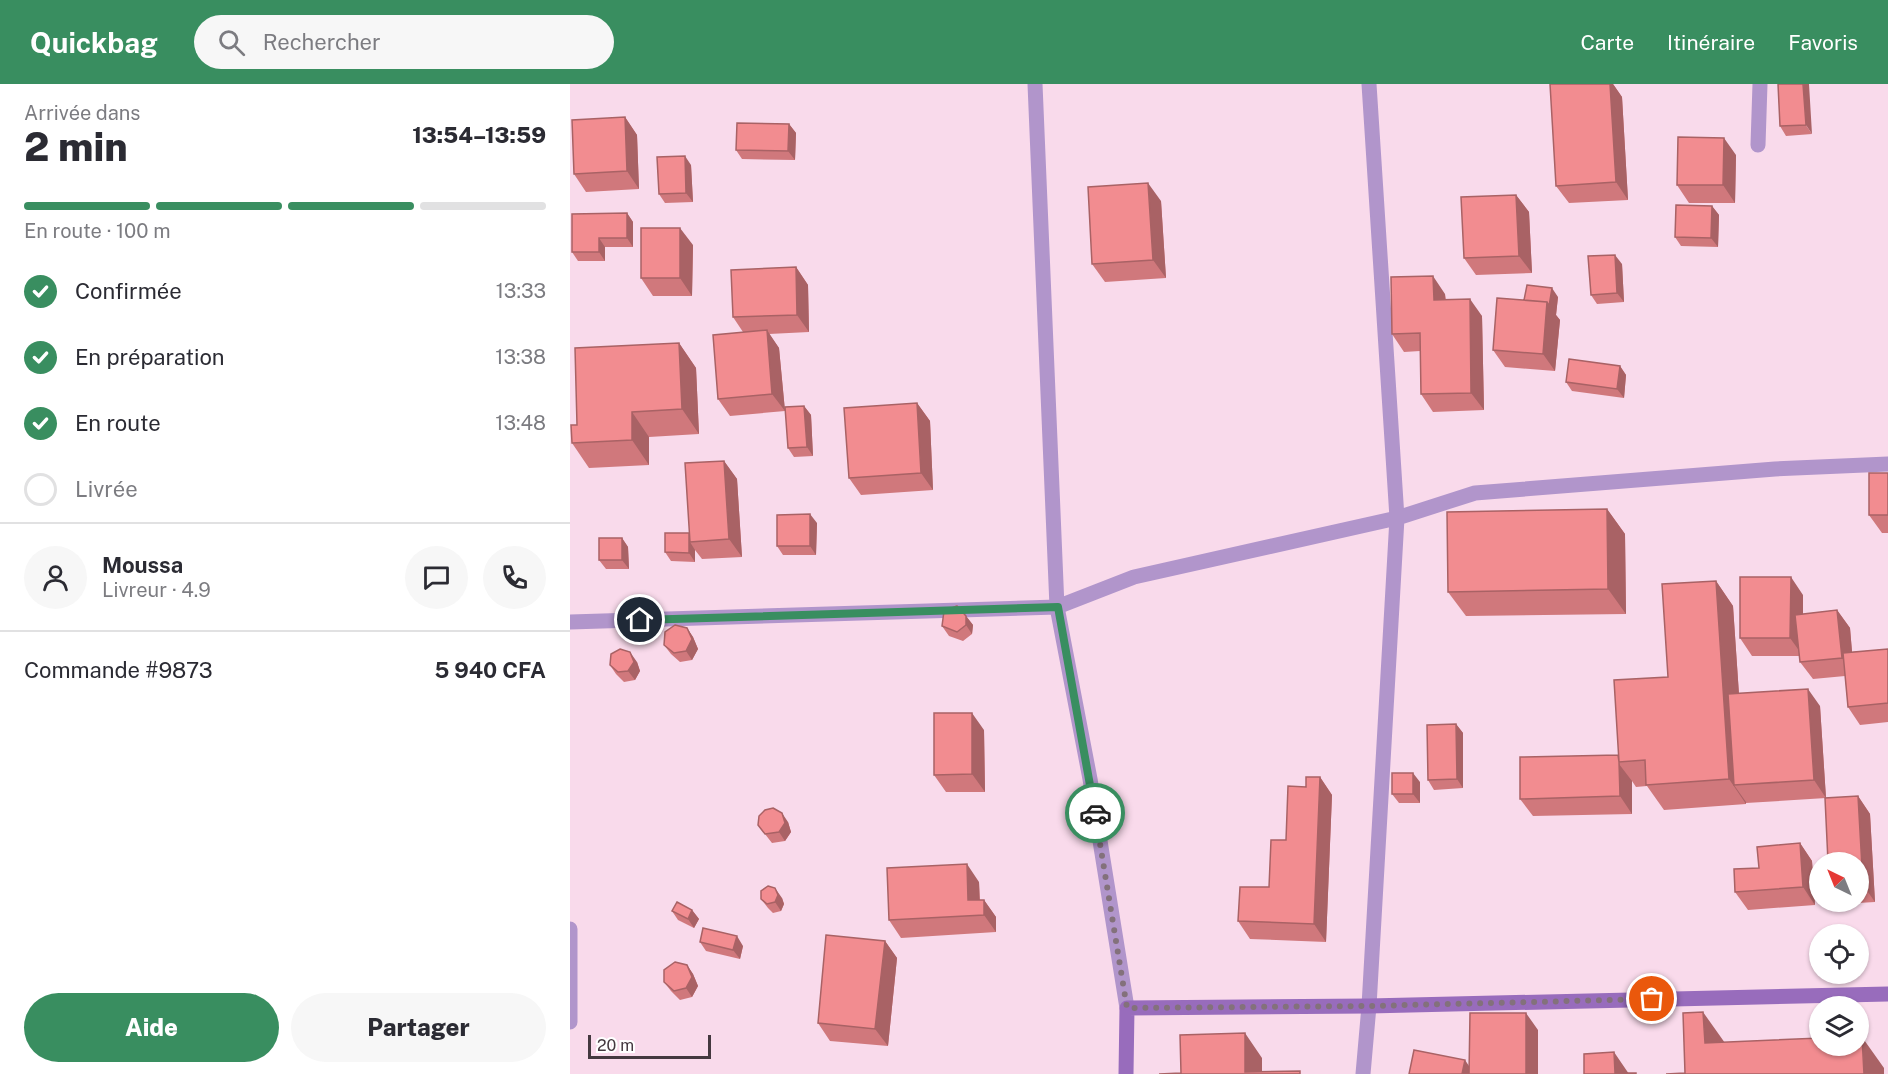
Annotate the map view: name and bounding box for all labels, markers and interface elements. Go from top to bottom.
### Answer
search box [194,15,614,69]
text: Quickbag [30,26,158,59]
icon: search [215,26,248,59]
text: Rechercher [263,29,381,55]
text: Carte [1580,30,1634,55]
text: Itinéraire [1667,30,1755,55]
text: Favoris [1788,30,1858,55]
text: Arrivée dans [24,101,140,125]
text: 13:54–13:59 [412,122,546,148]
text: 2 min [24,124,128,170]
text: En route · 100 m [24,219,171,243]
icon: check [24,275,57,308]
text: Confirmée [75,278,182,304]
text: 13:33 [496,279,546,303]
icon: check [24,341,57,374]
text: En préparation [75,344,225,370]
text: 13:38 [495,345,546,369]
icon: check [24,407,57,440]
text: En route [75,410,161,436]
text: 13:48 [495,411,546,435]
text: Livrée [75,476,138,502]
button: person [24,546,87,609]
button: chat [405,546,468,609]
button: phone [483,546,546,609]
text: Moussa [102,552,183,578]
text: Livreur · 4.9 [102,578,211,602]
pin [614,594,665,645]
icon: home [623,603,656,636]
text: Commande #9873 [24,657,213,683]
text: 5 940 CFA [434,657,546,683]
courier [1065,783,1125,843]
icon: car [1079,797,1112,830]
north arrow [1809,852,1869,912]
map controls [1809,852,1869,1056]
button: locate [1809,924,1869,984]
pin [1626,973,1677,1024]
icon: bag [1635,982,1668,1015]
button: Aide [24,993,279,1062]
button: Partager [291,993,546,1062]
button: layers [1809,996,1869,1056]
scale bar [588,1032,711,1060]
text: 20 m [597,1036,634,1055]

